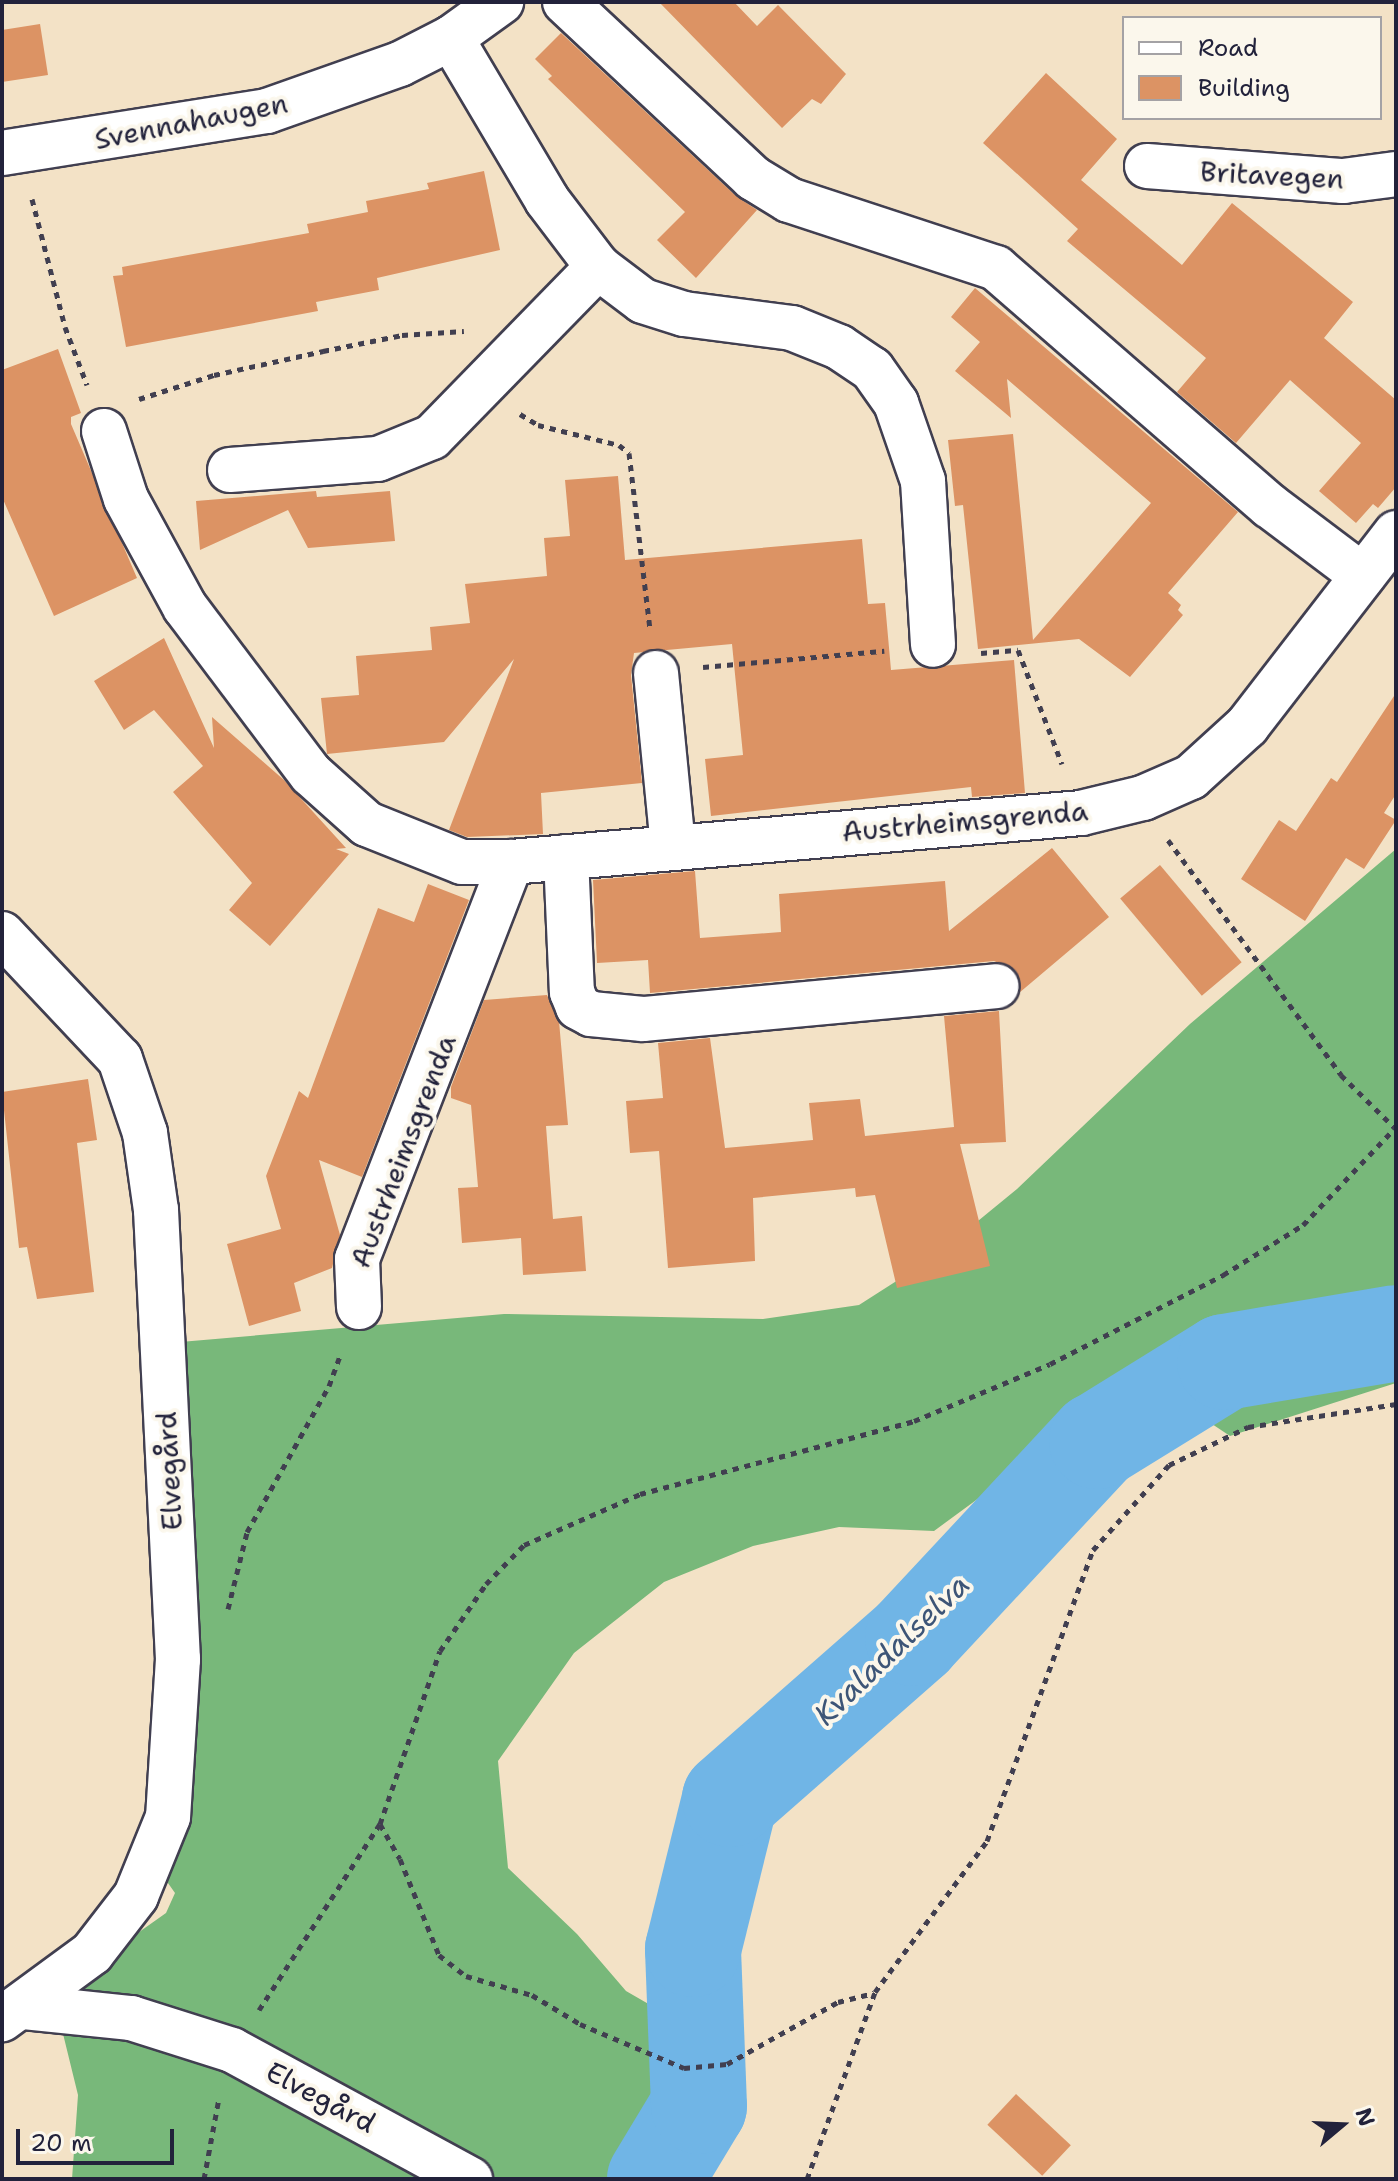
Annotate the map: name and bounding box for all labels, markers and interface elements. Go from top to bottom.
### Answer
legend [1122,16,1382,120]
text: Road [1198,32,1258,64]
text: Building [1198,72,1290,104]
street label: Svennahaugen [92,86,290,156]
street label: Britavegen [1199,154,1345,196]
street label: Austrheimsgrenda [841,794,1089,848]
street label: Austrheimsgrenda [343,1030,463,1272]
street label: Elvegård [149,1411,189,1531]
water label: Kvaladalselva [807,1567,977,1733]
street label: Elvegård [261,2054,381,2140]
north arrow [1302,2085,1382,2165]
text: N [1349,2104,1382,2130]
scale bar [20,2113,178,2163]
text: 20 m [30,2127,92,2159]

